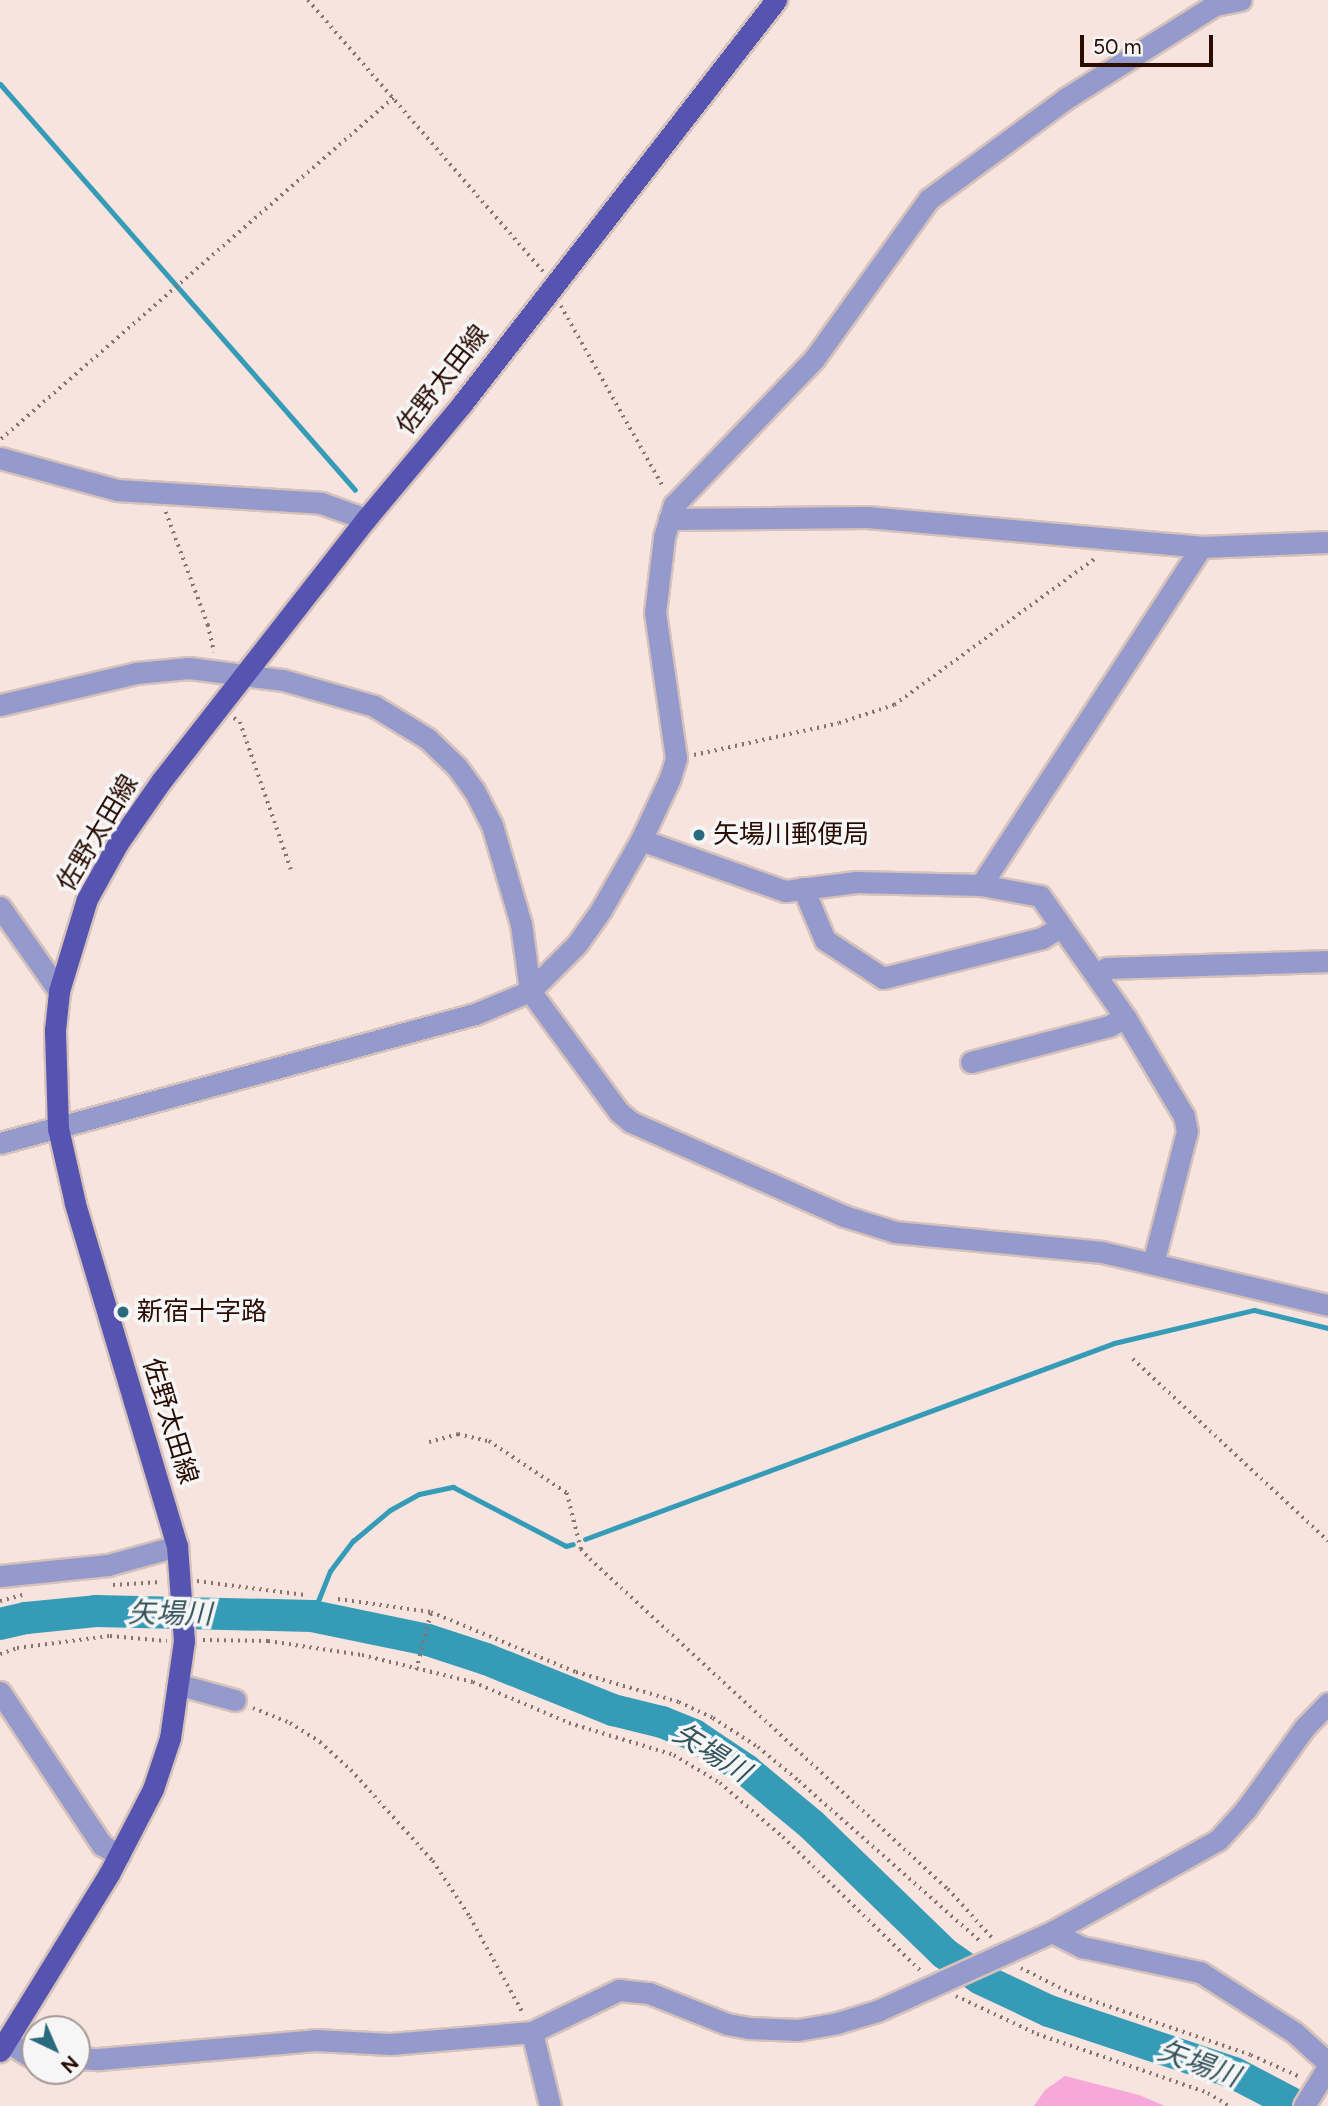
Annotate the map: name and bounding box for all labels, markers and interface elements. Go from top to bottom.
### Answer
scale bar [1083,21,1216,65]
text: 50 m [1093,34,1142,59]
street label: 佐野太田線 [391,319,495,441]
street label: 佐野太田線 [51,769,145,897]
place label: 矢場川郵便局 [713,819,869,851]
marker: 矢場川郵便局 [691,827,707,843]
place label: 新宿十字路 [137,1296,267,1328]
marker: 新宿十字路 [115,1304,131,1320]
street label: 佐野太田線 [136,1354,204,1488]
water label: 矢場川 [128,1595,212,1631]
water label: 矢場川 [667,1715,757,1789]
north arrow [21,2015,91,2085]
water label: 矢場川 [1154,2033,1244,2093]
text: N [56,2051,83,2077]

